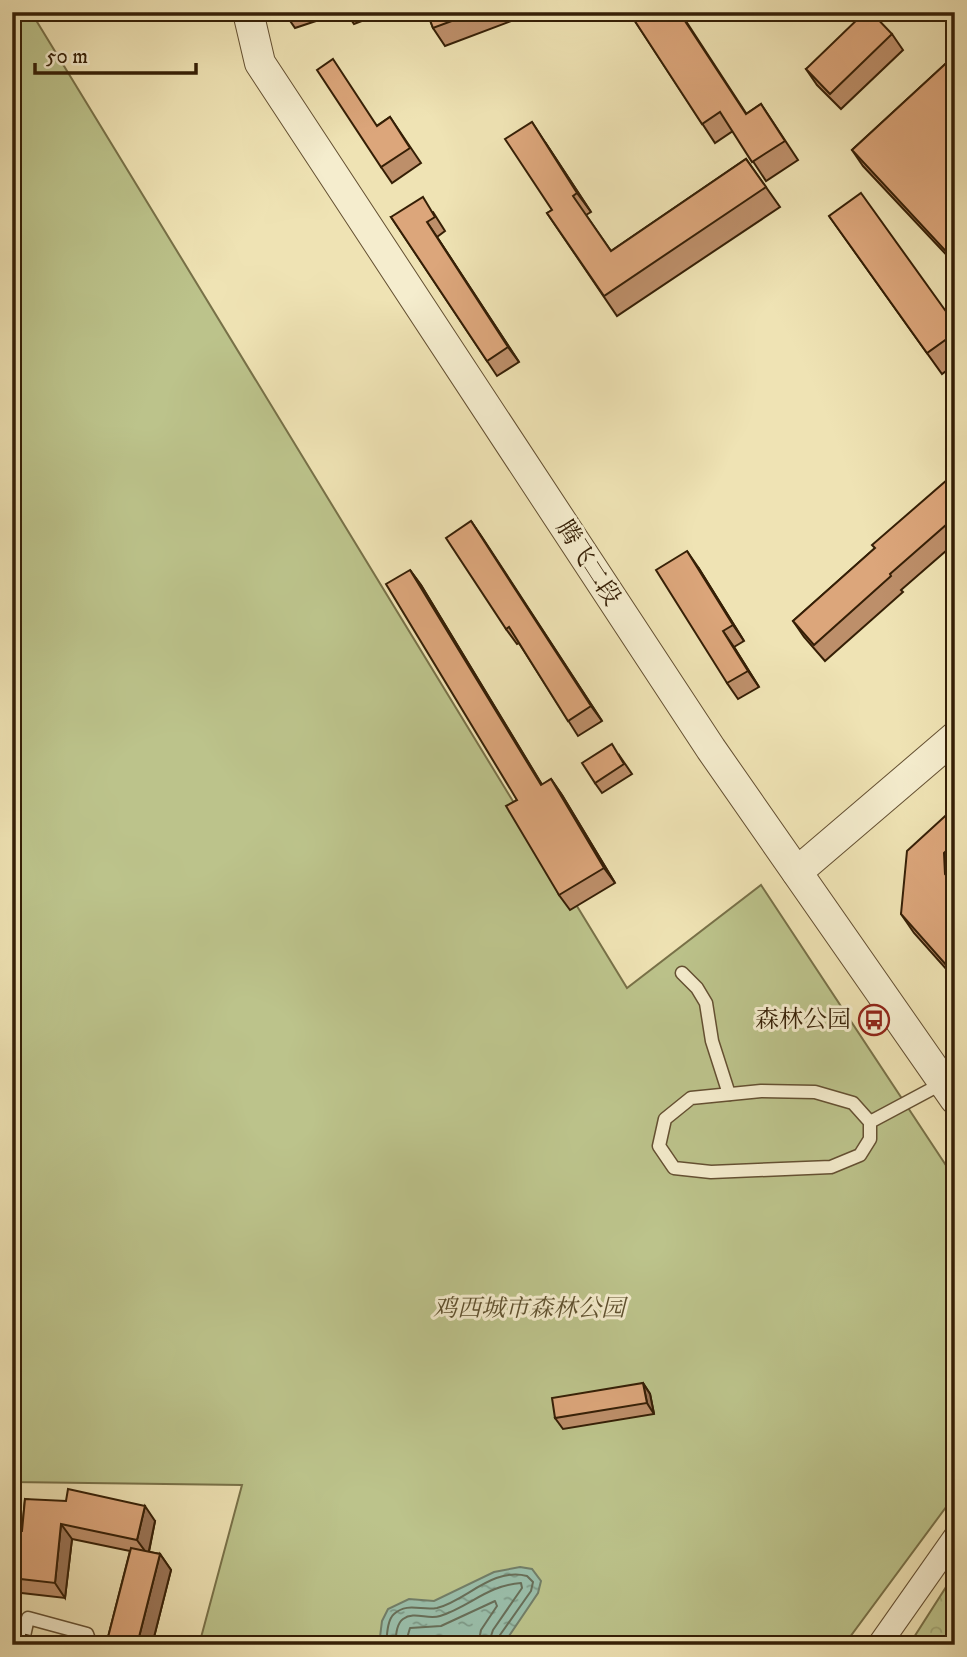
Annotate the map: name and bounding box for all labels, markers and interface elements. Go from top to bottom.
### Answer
scale bar [35,32,196,76]
text: 50 m [46,44,88,70]
street label: 腾飞二段 [549,515,627,611]
bus stop icon: 森林公园 [857,1003,891,1037]
place label: 森林公园 [755,1005,851,1035]
park label: 鸡西城市森林公园 [433,1294,629,1324]

